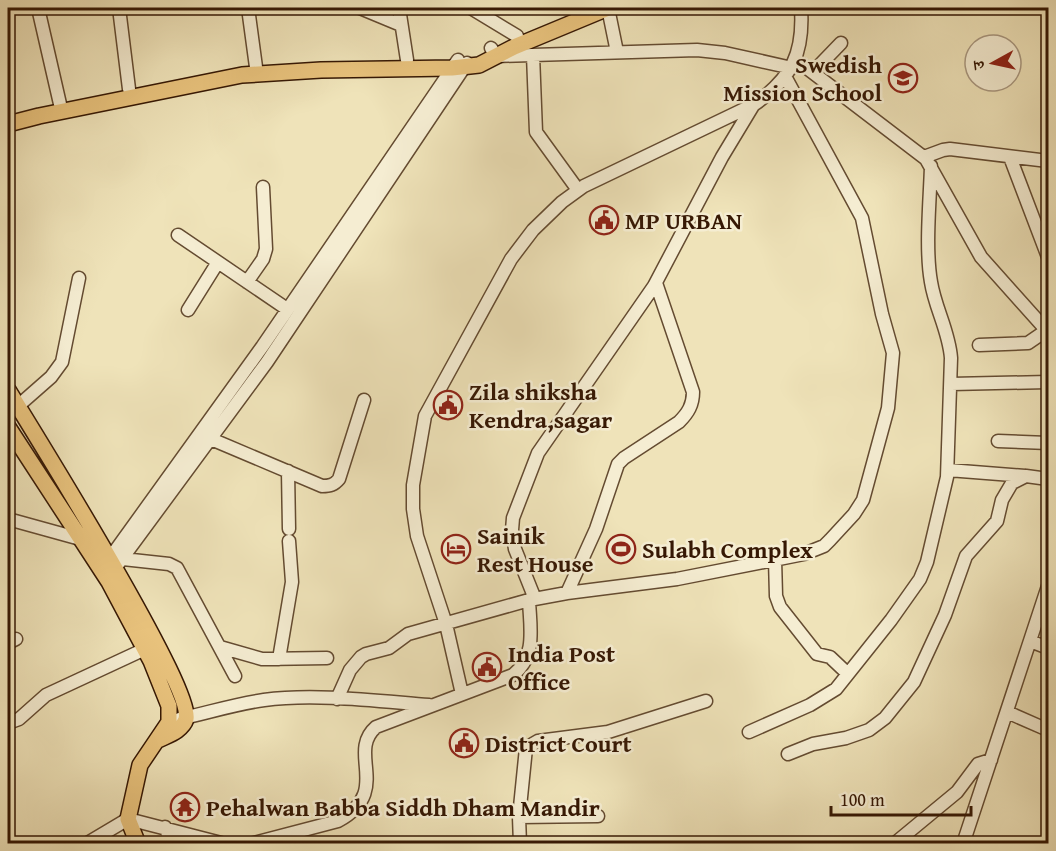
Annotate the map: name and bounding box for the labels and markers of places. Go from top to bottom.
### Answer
place label: Swedish Mission School [723,47,883,110]
school or university icon: Swedish Mission School [887,62,919,94]
place label: MP URBAN [625,203,742,238]
public building icon: MP URBAN [588,204,620,236]
place label: Zila shiksha Kendra,sagar [469,374,612,437]
public building icon: Zila shiksha Kendra,sagar [432,389,464,421]
place label: Sainik Rest House [477,518,594,581]
place label: Sulabh Complex [642,532,813,567]
hotel icon: Sainik Rest House [440,533,472,565]
sports icon: Sulabh Complex [605,533,637,565]
place label: India Post Office [508,636,615,699]
public building icon: India Post Office [471,651,503,683]
place label: District Court [485,726,632,761]
public building icon: District Court [448,727,480,759]
place label: Pehalwan Babba Siddh Dham Mandir [206,790,600,825]
temple icon: Pehalwan Babba Siddh Dham Mandir [169,791,201,823]

